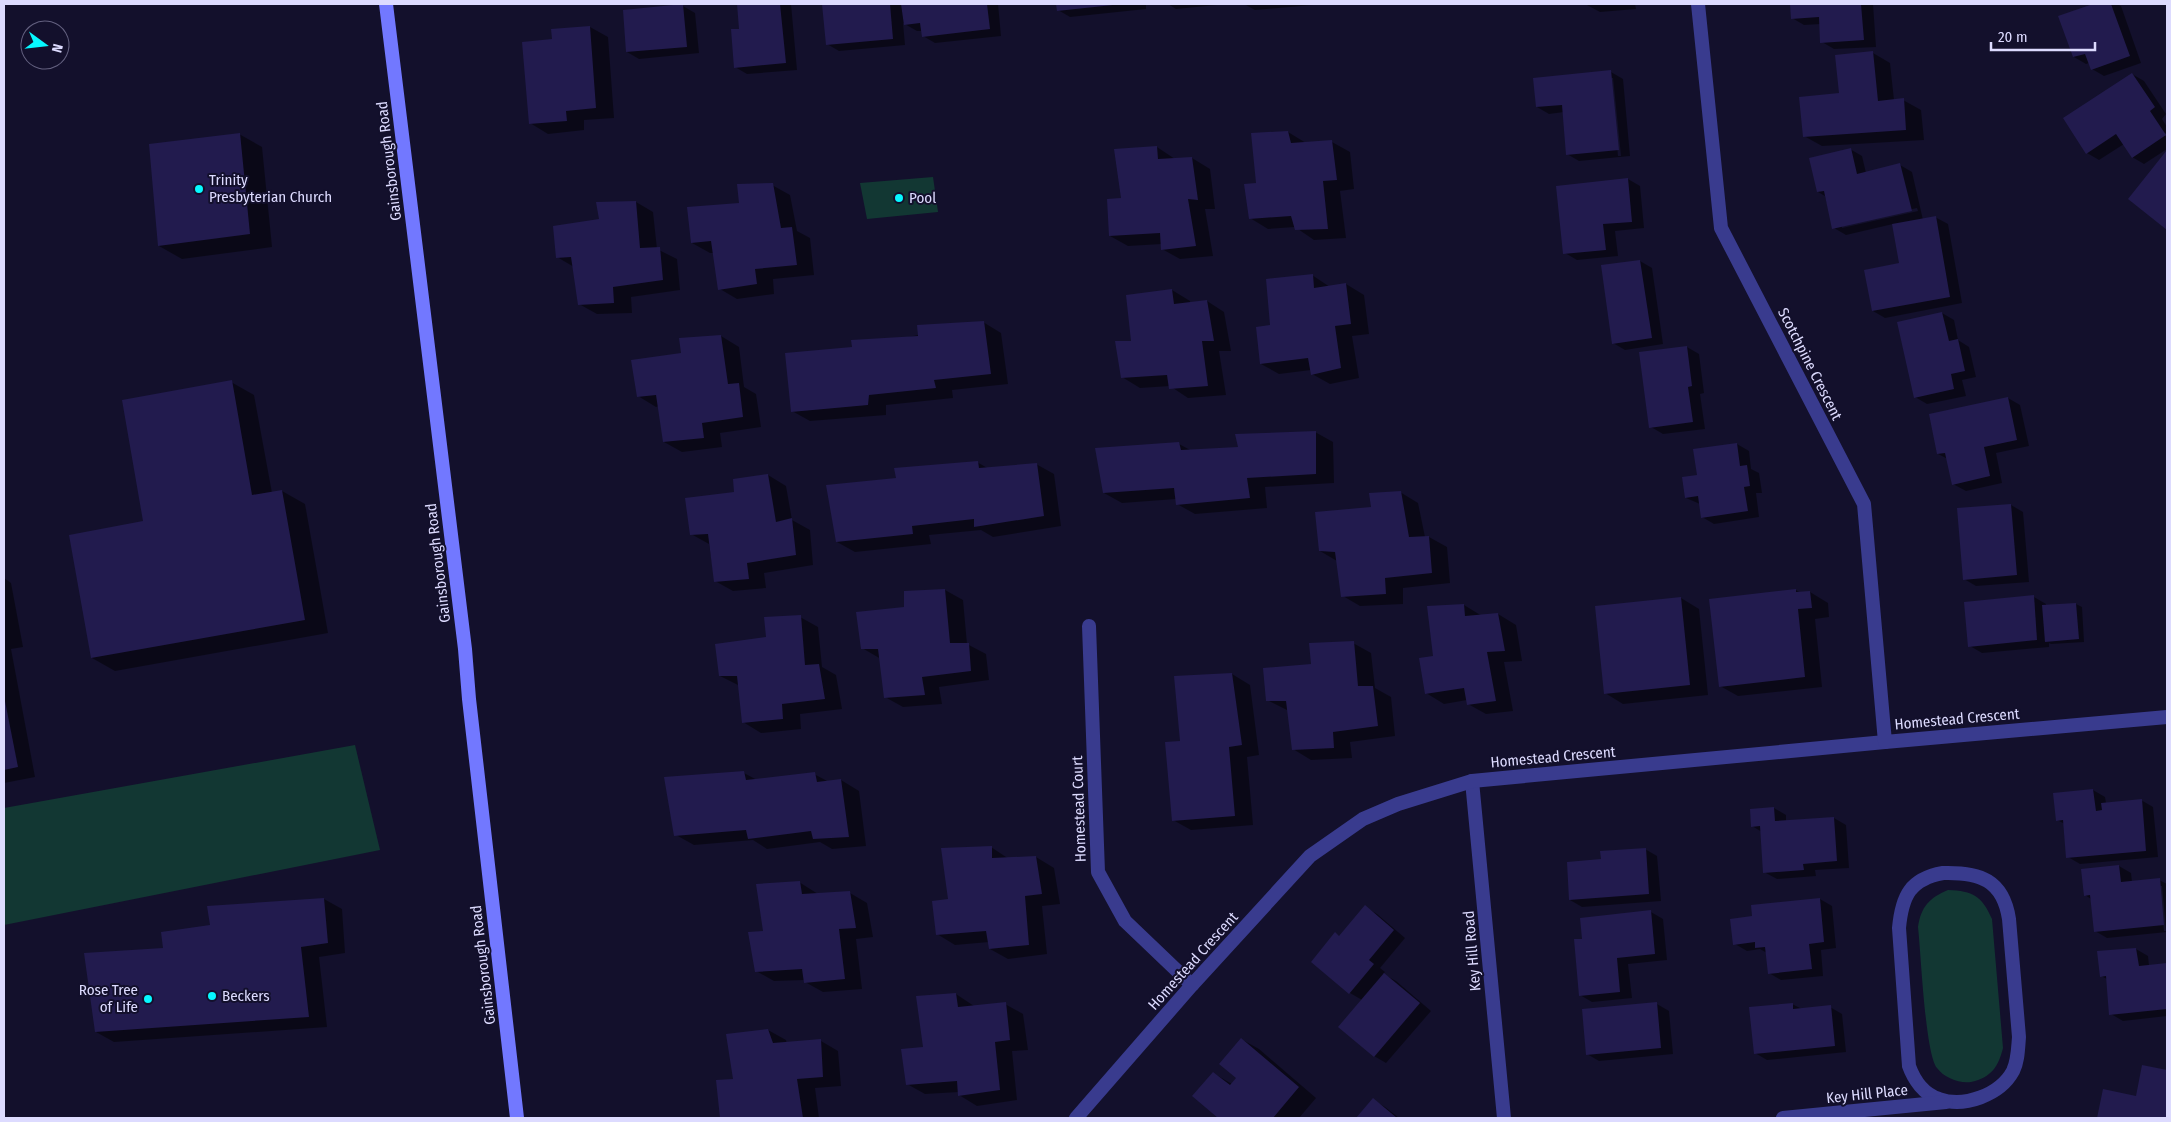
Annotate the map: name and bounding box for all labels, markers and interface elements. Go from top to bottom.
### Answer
north arrow [20,20,70,70]
scale bar [1991,20,2095,52]
text: 20 m [1998,28,2028,46]
text: N [48,42,66,54]
street label: Gainsborough Road [373,100,405,222]
place label: Trinity Presbyterian Church [209,171,332,206]
marker: Trinity Presbyterian Church [193,183,205,195]
place label: Pool [909,189,936,207]
marker: Pool [893,192,905,204]
street label: Scotchpine Crescent [1774,305,1846,423]
street label: Gainsborough Road [422,502,454,624]
street label: Homestead Crescent [1894,705,2020,733]
street label: Homestead Crescent [1490,743,1616,771]
street label: Homestead Court [1068,755,1090,862]
street label: Gainsborough Road [467,904,499,1026]
street label: Homestead Crescent [1144,908,1242,1014]
street label: Key Hill Road [1460,910,1484,992]
place label: Rose Tree of Life [79,981,138,1016]
place label: Beckers [222,987,270,1005]
marker: Beckers [206,990,218,1002]
marker: Rose Tree of Life [142,993,154,1005]
street label: Key Hill Place [1825,1081,1909,1107]

